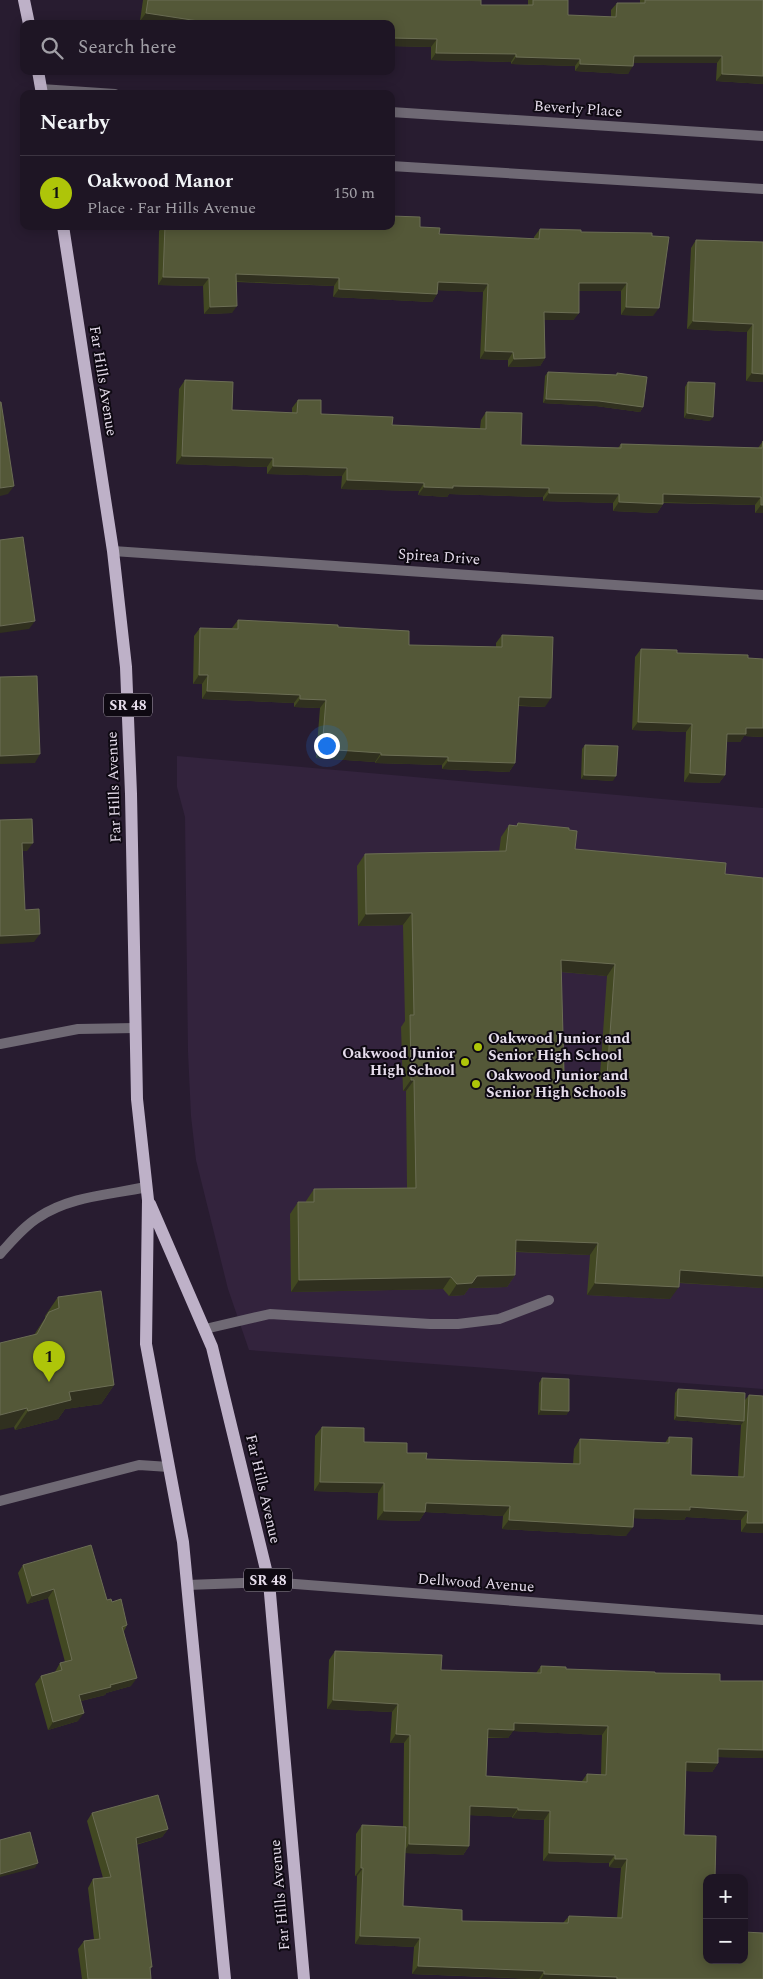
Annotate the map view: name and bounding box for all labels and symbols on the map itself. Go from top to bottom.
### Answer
street label: Beverly Place [533,94,623,124]
street label: Far Hills Avenue [83,324,123,438]
street label: Spirea Drive [397,543,481,571]
road number: SR 48 [104,694,152,716]
street label: Far Hills Avenue [101,731,127,843]
your location [314,733,340,759]
place label: Oakwood Junior and Senior High School [488,1027,631,1067]
marker: Oakwood Junior and Senior High School [472,1041,484,1053]
place label: Oakwood Junior High School [342,1042,456,1082]
marker: Oakwood Junior High School [459,1056,471,1068]
place label: Oakwood Junior and Senior High Schools [486,1064,629,1104]
marker: Oakwood Junior and Senior High Schools [470,1078,482,1090]
pin: 1 [33,1341,65,1382]
street label: Far Hills Avenue [239,1432,287,1546]
street label: Dellwood Avenue [417,1567,535,1599]
road number: SR 48 [244,1568,292,1592]
street label: Far Hills Avenue [264,1839,296,1951]

